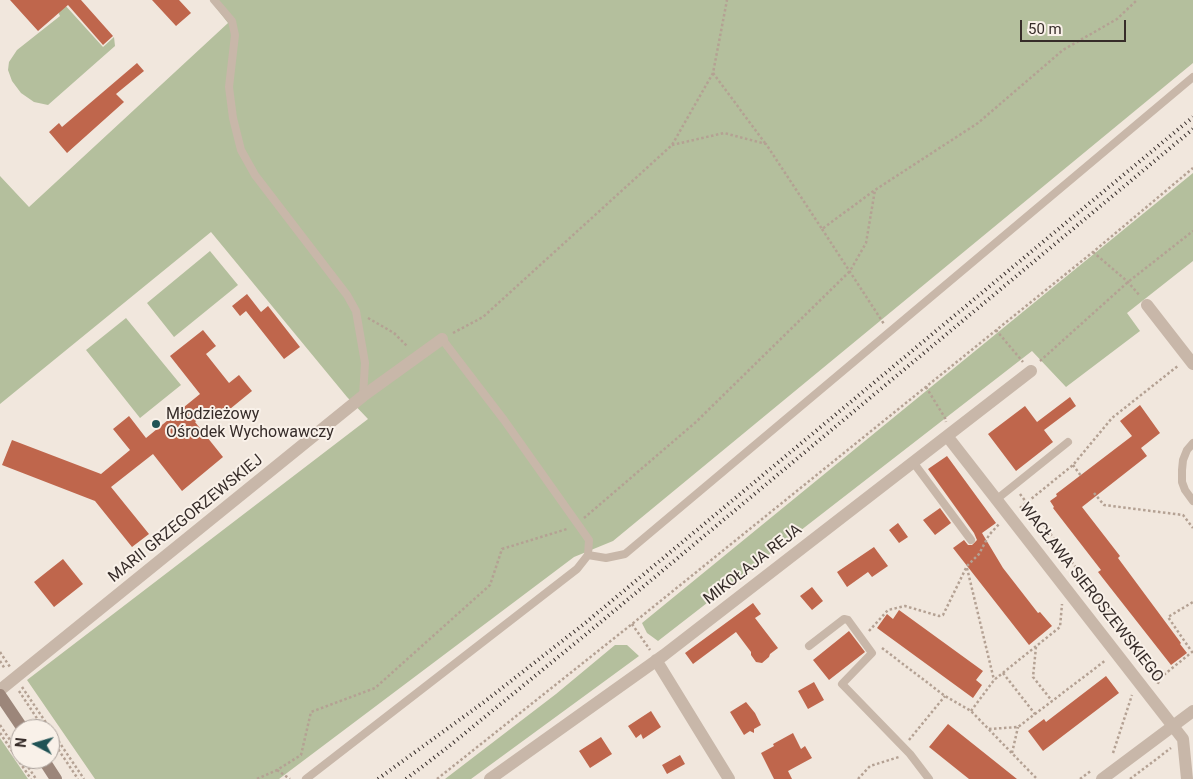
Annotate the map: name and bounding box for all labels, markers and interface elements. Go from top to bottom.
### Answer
scale bar [1023,10,1129,42]
text: 50 m [1028,20,1062,38]
place label: Młodzieżowy Ośrodek Wychowawczy [166,405,334,443]
marker: Młodzieżowy Ośrodek Wychowawczy [150,418,162,430]
street label: MARII GRZEGORZEWSKIEJ [105,451,267,587]
street label: WACŁAWA SIEROSZEWSKIEGO [1015,499,1167,687]
street label: MIKOŁAJA REJA [700,521,806,609]
north arrow [10,719,60,769]
text: N [13,737,30,748]

